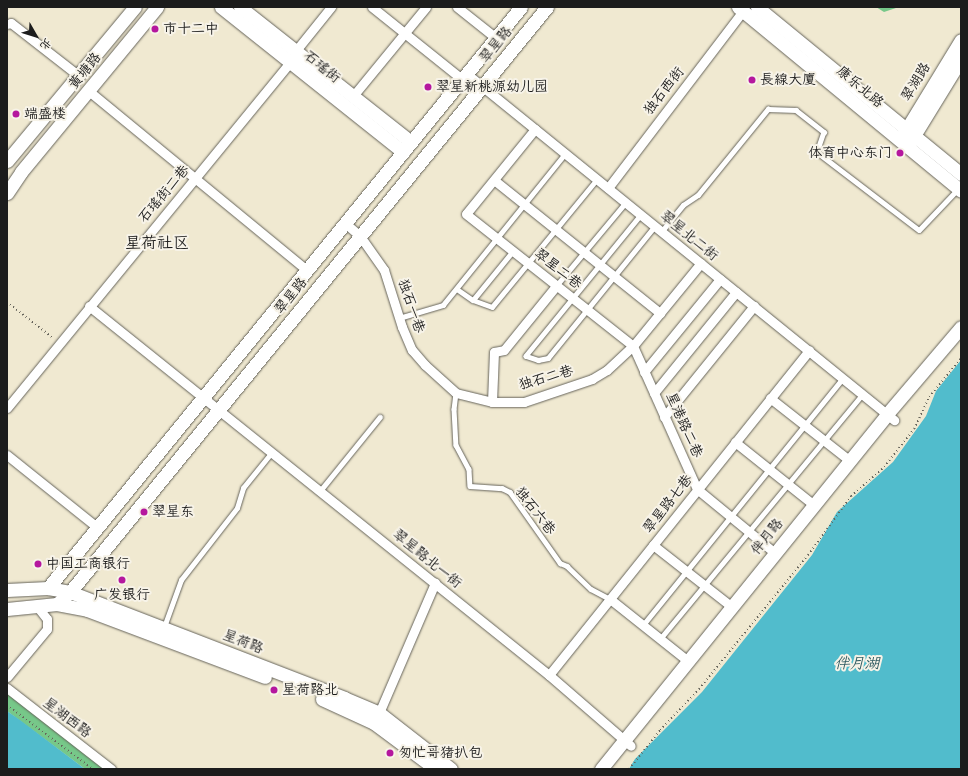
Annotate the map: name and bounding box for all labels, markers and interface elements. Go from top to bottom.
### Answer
north arrow [16,16,56,56]
place label: 市十二中 [163,21,219,37]
street label: 翠星路 [476,23,516,67]
marker: 市十二中 [150,24,160,34]
text: 北 [35,34,56,53]
street label: 石瑶街 [300,47,344,87]
street label: 黄塘路 [65,49,105,93]
street label: 翠湖路 [898,60,934,104]
street label: 康乐北路 [833,63,887,111]
street label: 独石西街 [640,64,688,118]
place label: 長線大廈 [760,72,816,88]
marker: 長線大廈 [747,75,757,85]
place label: 翠星新桃源幼儿园 [436,79,548,95]
marker: 翠星新桃源幼儿园 [423,82,433,92]
place label: 端盛楼 [24,106,66,122]
marker: 端盛楼 [11,109,21,119]
place label: 体育中心东门 [808,145,892,161]
marker: 体育中心东门 [895,148,905,158]
street label: 石瑶街二巷 [135,162,193,226]
street label: 翠星北二街 [657,207,721,265]
district label: 星荷社区 [125,234,189,254]
street label: 翠星二巷 [531,245,585,293]
street label: 翠星路 [271,274,311,318]
street label: 独石一巷 [394,277,428,335]
street label: 独石二巷 [517,362,575,394]
street label: 星港路二巷 [662,390,706,460]
street label: 翠星路七巷 [640,471,696,537]
street label: 独石六巷 [511,484,559,538]
place label: 翠星东 [152,504,194,520]
marker: 翠星东 [139,507,149,517]
street label: 伴月路 [747,515,787,559]
street label: 翠星路北一街 [389,526,465,592]
place label: 中国工商银行 [46,556,130,572]
marker: 中国工商银行 [33,559,43,569]
marker: 广发银行 [117,575,127,585]
place label: 广发银行 [94,587,150,603]
street label: 星荷路 [220,627,266,657]
water label: 伴月湖 [835,656,879,674]
place label: 星荷路北 [282,682,338,698]
marker: 星荷路北 [269,685,279,695]
street label: 星湖西路 [40,694,94,742]
place label: 匆忙哥猪扒包 [398,745,482,761]
marker: 匆忙哥猪扒包 [385,748,395,758]

